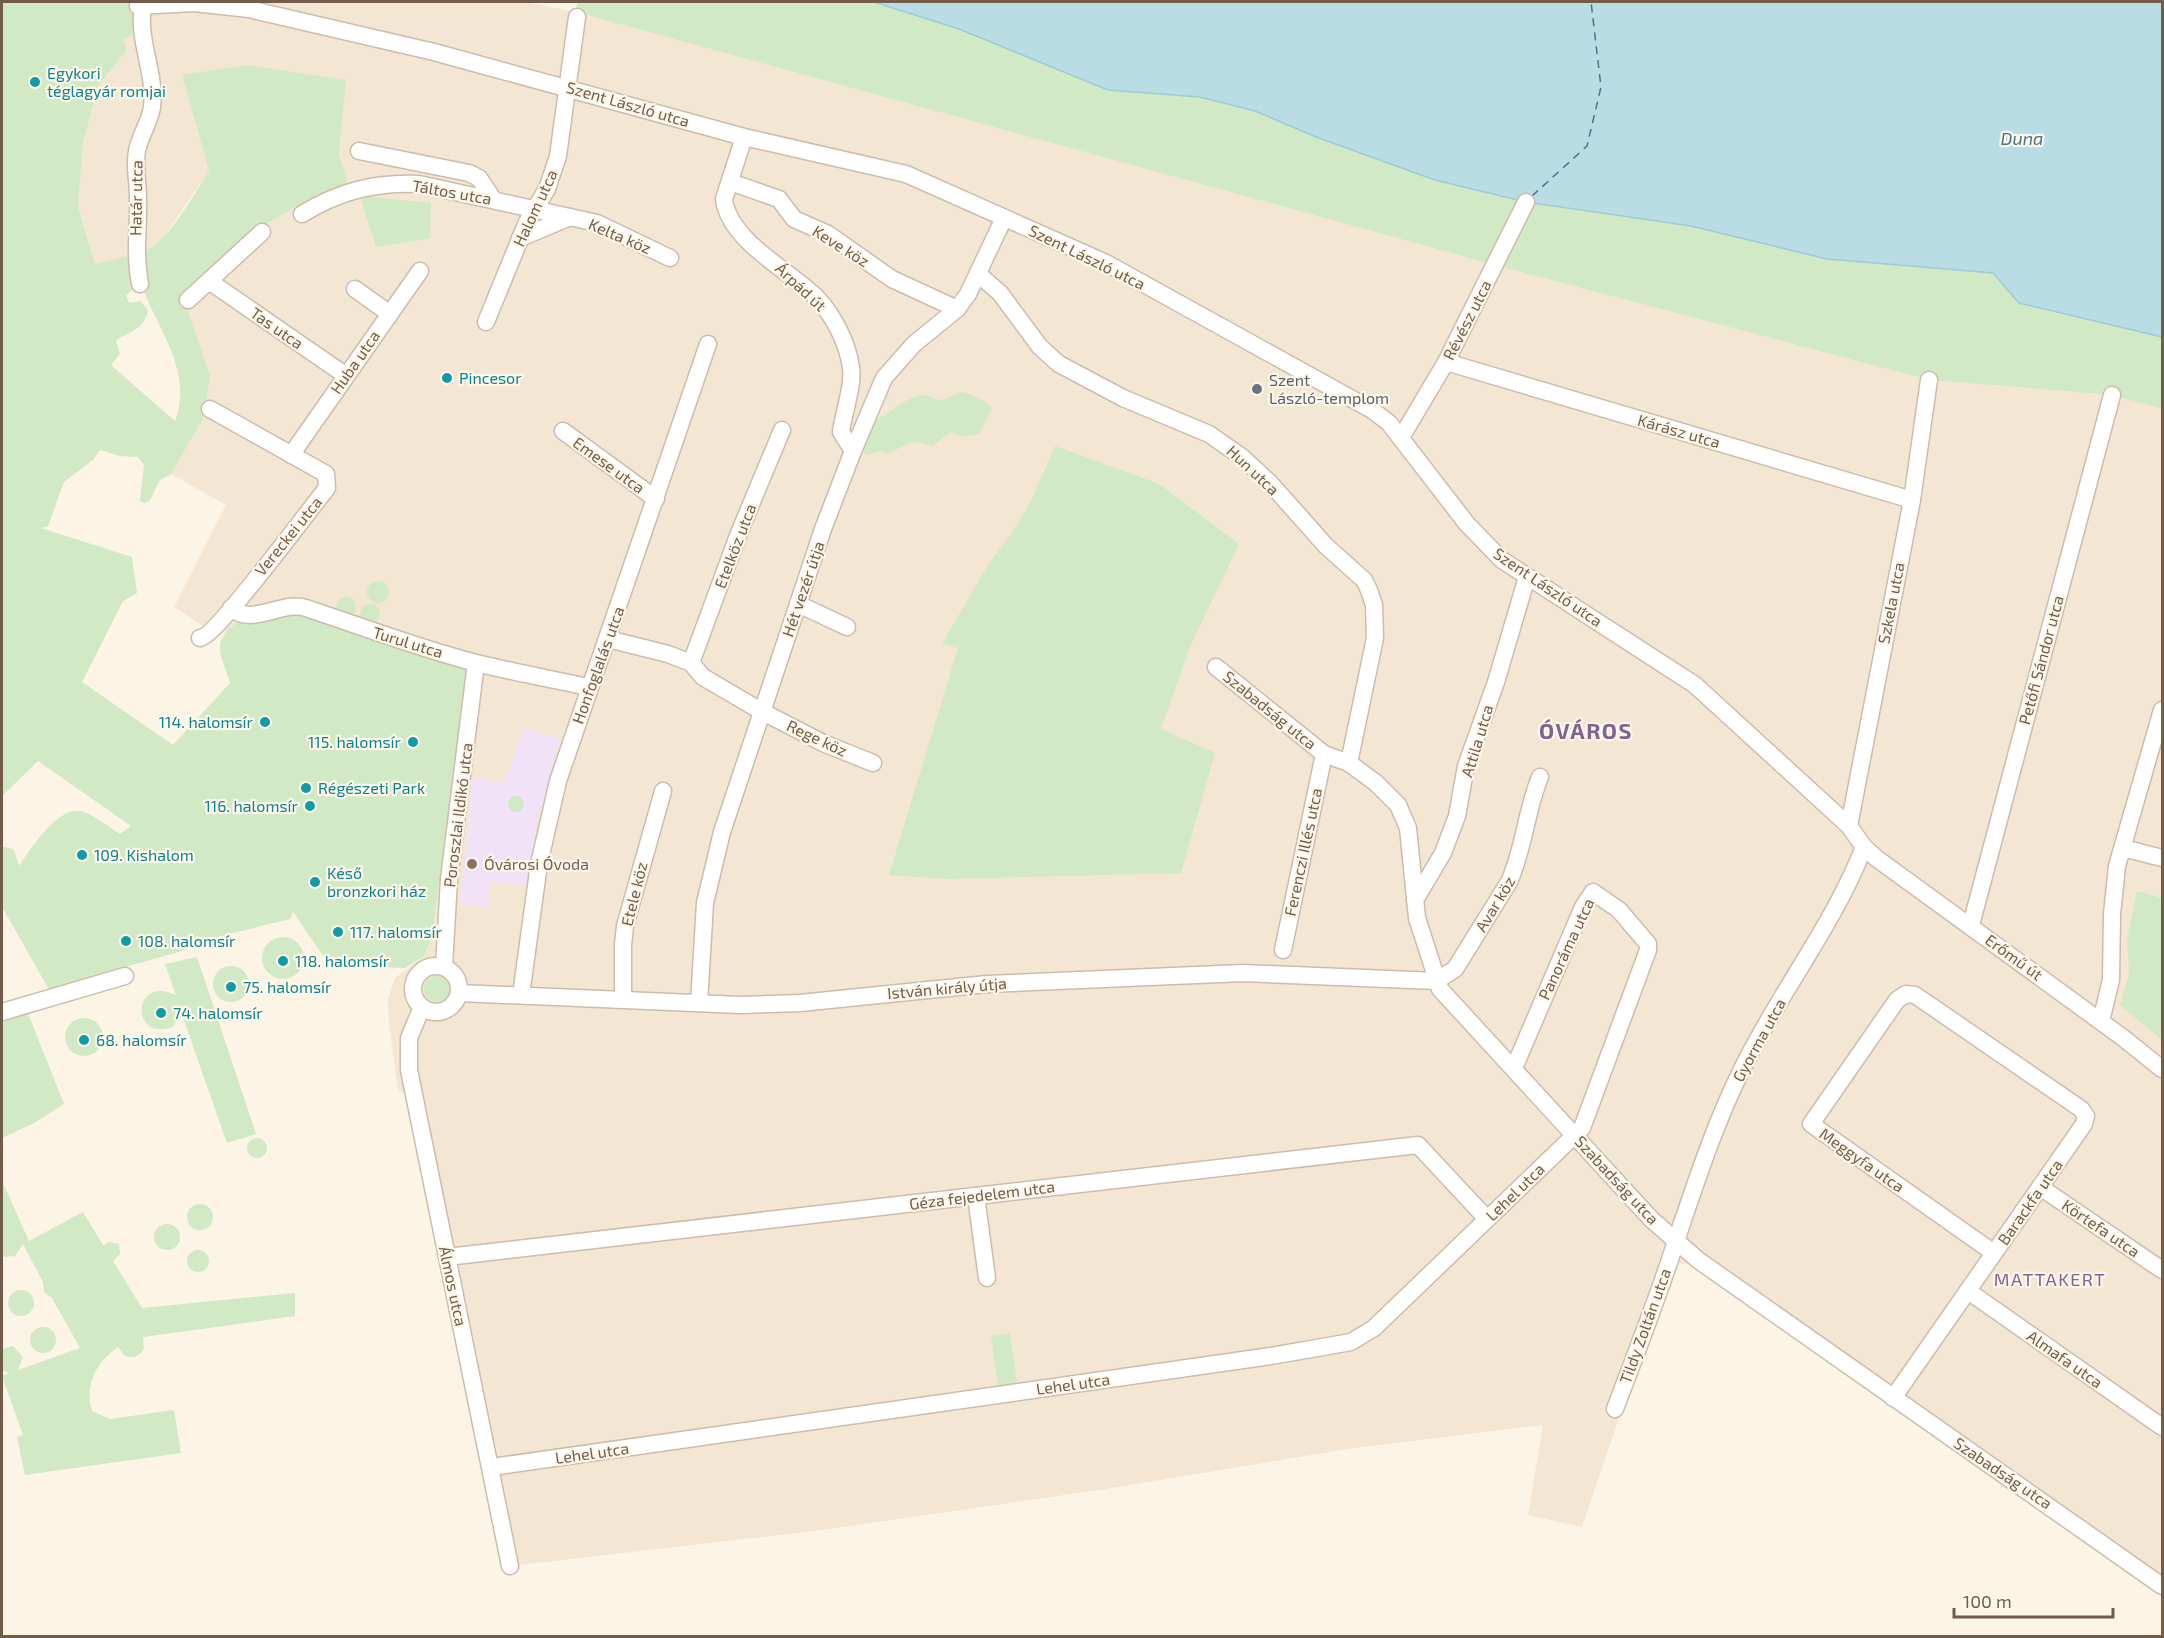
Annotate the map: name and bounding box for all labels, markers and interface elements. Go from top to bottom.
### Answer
place label: Egykori téglagyár romjai [47,63,166,101]
marker: Egykori téglagyár romjai [28,75,42,89]
street label: Szent László utca [564,77,692,130]
water label: Duna [2001,127,2043,149]
street label: Határ utca [125,160,146,236]
street label: Halom utca [508,166,561,249]
street label: Táltos utca [411,175,493,208]
street label: Kelta köz [586,214,654,257]
street label: Szent László utca [1026,220,1149,293]
street label: Keve köz [809,221,873,270]
street label: Árpád út [772,258,831,315]
street label: Révész utca [1438,277,1495,363]
street label: Tas utca [247,303,307,353]
street label: Huba utca [326,326,383,397]
place label: Pincesor [459,368,522,387]
place label: Szent László-templom [1269,370,1389,407]
marker: Pincesor [440,371,454,385]
marker: Szent László-templom [1250,382,1264,396]
street label: Kárász utca [1636,410,1723,451]
street label: Emese utca [570,432,649,497]
street label: Hun utca [1223,441,1283,499]
street label: Vereckei utca [250,492,325,579]
street label: Etelköz utca [710,501,759,591]
street label: Hét vezér útja [777,538,829,640]
street label: Szent László utca [1490,543,1606,630]
street label: Szkela utca [1873,561,1908,645]
street label: Petőfi Sándor utca [2014,593,2067,727]
street label: Honfoglalás utca [567,603,628,726]
street label: Turul utca [371,622,445,661]
street label: Szabadság utca [1220,666,1321,753]
street label: Attila utca [1456,702,1497,779]
place label: 114. halomsír [159,712,254,731]
marker: 114. halomsír [258,715,272,729]
street label: Rege köz [784,715,850,760]
district label: ÓVÁROS [1539,717,1633,743]
place label: 115. halomsír [308,732,402,751]
marker: 115. halomsír [406,735,420,749]
street label: Poroszlai Ildikó utca [439,742,476,888]
place label: Régészeti Park [318,778,425,797]
marker: Régészeti Park [299,781,313,795]
street label: Ferenczi Illés utca [1280,786,1325,918]
place label: 116. halomsír [204,796,299,815]
marker: 116. halomsír [303,799,317,813]
place label: 109. Kishalom [94,845,194,864]
marker: 109. Kishalom [75,848,89,862]
place label: Óvárosi Óvoda [484,854,589,873]
marker: Óvárosi Óvoda [465,857,479,871]
street label: Etele köz [616,860,651,928]
place label: Késő bronzkori ház [327,863,426,900]
street label: Avar köz [1471,872,1519,935]
marker: Késő bronzkori ház [308,875,322,889]
street label: Panoráma utca [1534,895,1597,1003]
place label: 117. halomsír [350,922,442,941]
marker: 117. halomsír [331,925,345,939]
street label: Erőmű út [1982,929,2047,984]
place label: 108. halomsír [138,931,236,950]
marker: 108. halomsír [119,934,133,948]
place label: 118. halomsír [295,951,390,970]
marker: 118. halomsír [276,954,290,968]
street label: István király útja [886,973,1008,1003]
place label: 75. halomsír [243,977,332,996]
marker: 75. halomsír [224,980,238,994]
street label: Gyorma utca [1728,995,1789,1085]
place label: 74. halomsír [173,1003,263,1022]
marker: 74. halomsír [154,1006,168,1020]
place label: 68. halomsír [96,1030,187,1049]
marker: 68. halomsír [77,1033,91,1047]
street label: Meggyfa utca [1816,1123,1908,1196]
street label: Szabadság utca [1571,1131,1663,1228]
street label: Barackfa utca [1993,1155,2066,1248]
street label: Lehel utca [1481,1159,1548,1224]
street label: Géza fejedelem utca [908,1176,1056,1214]
street label: Körtefa utca [2059,1195,2144,1261]
street label: Álmos utca [436,1244,471,1328]
street label: Tildy Zoltán utca [1615,1266,1674,1386]
district label: MATTAKERT [1994,1268,2106,1290]
street label: Almafa utca [2024,1326,2107,1392]
street label: Lehel utca [1035,1369,1111,1398]
street label: Szabadság utca [1951,1433,2056,1512]
street label: Lehel utca [554,1438,630,1467]
scale bar [1954,1581,2113,1619]
text: 100 m [1963,1590,2012,1612]

